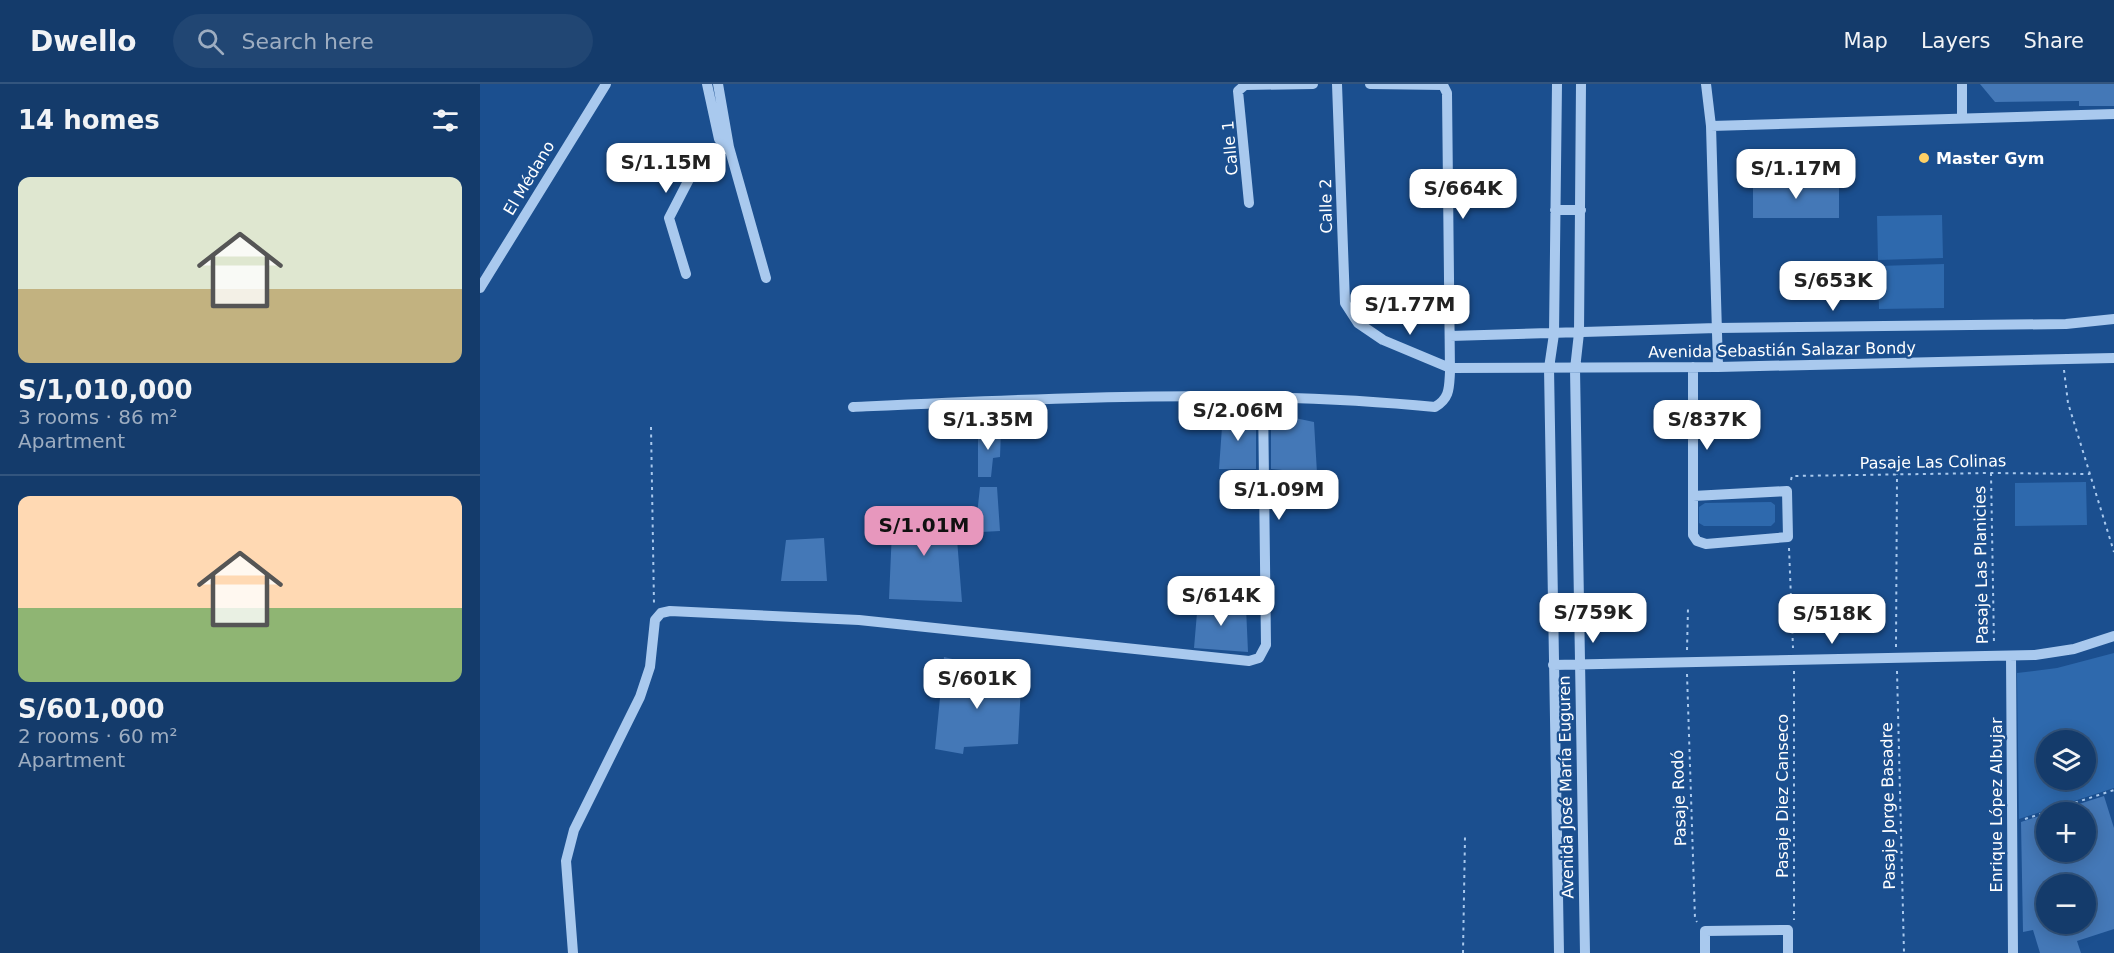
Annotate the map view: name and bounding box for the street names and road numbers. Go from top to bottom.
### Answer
street label: Calle 1 [1218,120,1242,176]
street label: El Médano [499,137,559,219]
street label: Calle 2 [1316,178,1336,234]
street label: Avenida Sebastián Salazar Bondy [1648,338,1916,362]
street label: Pasaje Las Colinas [1860,451,2006,473]
street label: Pasaje Las Planicies [1970,486,1992,644]
street label: Avenida José María Euguren [1555,675,1577,899]
street label: Pasaje Diez Canseco [1773,714,1792,878]
street label: Enrique López Albujar [1987,717,2006,892]
street label: Pasaje Jorge Basadre [1877,722,1899,890]
street label: Pasaje Rodó [1668,750,1690,846]

